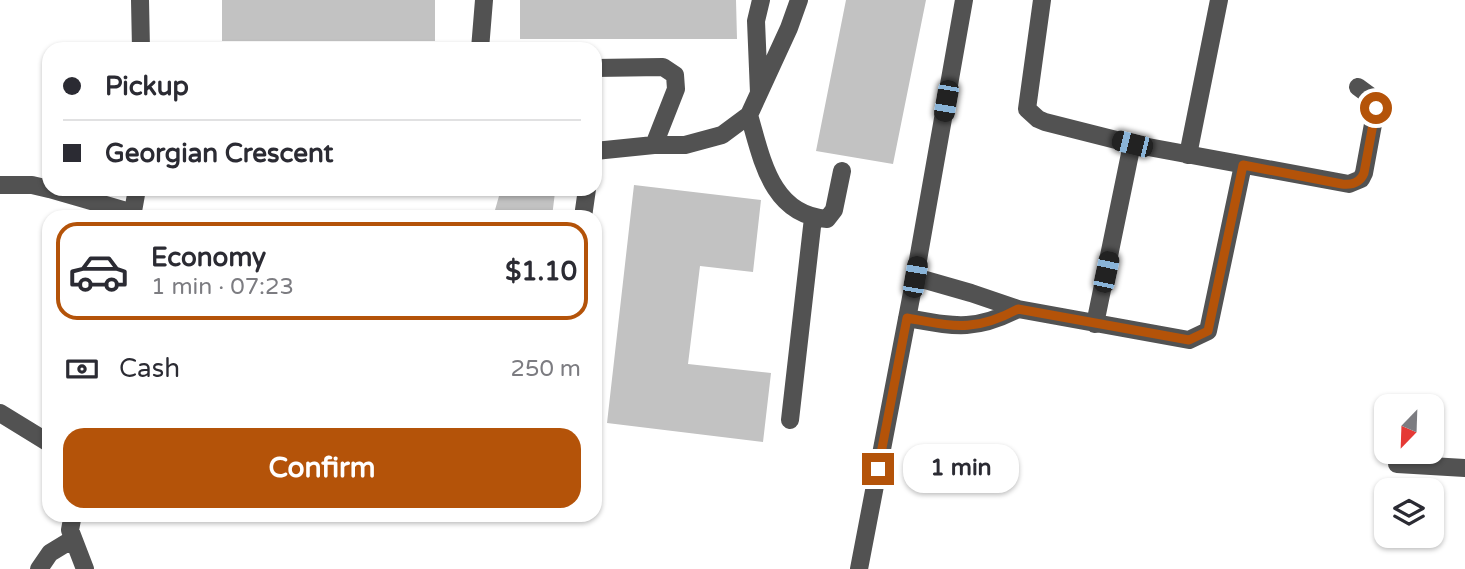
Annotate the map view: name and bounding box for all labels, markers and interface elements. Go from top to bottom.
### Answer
text: Pickup [105,71,189,102]
car [933,78,960,124]
route start [1360,92,1392,124]
car [1110,129,1155,159]
text: Georgian Crescent [105,138,333,169]
icon: car [67,240,130,303]
text: Economy [151,242,266,273]
car [1092,249,1121,295]
car [902,254,929,300]
text: $1.10 [505,256,577,287]
text: 1 min · 07:23 [151,273,294,301]
icon: cash [63,350,101,388]
text: Cash [119,353,180,384]
text: 250 m [511,355,581,383]
north arrow [1374,394,1444,464]
map controls [1374,394,1444,548]
button: Confirm [63,428,581,508]
callout: 1 min [903,444,1018,494]
route end [862,453,894,485]
text: 1 min [930,454,992,482]
button: layers [1374,478,1444,548]

